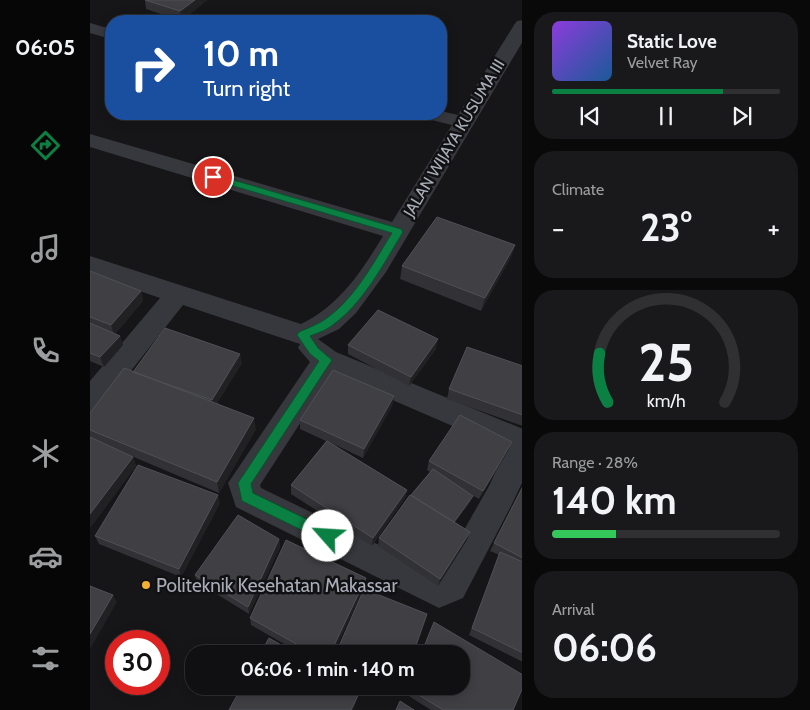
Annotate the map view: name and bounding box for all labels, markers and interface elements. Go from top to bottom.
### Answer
text: Static Love [627,30,717,53]
text: 10 m [203,32,279,75]
text: 06:05 [15,34,75,61]
icon: right [120,35,185,100]
text: Velvet Ray [627,53,698,72]
street label: JALAN WIJAYA KUSUMA III [399,56,509,221]
text: Turn right [203,75,290,102]
icon: previous [576,102,604,130]
icon: pause [652,102,680,130]
icon: next [728,102,756,130]
icon: directions [28,128,63,163]
pin [192,156,234,198]
icon: arrive [199,163,227,191]
text: Climate [552,180,604,199]
text: 23° [640,204,692,251]
text: − [552,211,564,245]
text: + [768,211,780,245]
icon: music [28,231,63,266]
text: 25 [638,331,694,394]
icon: phone [28,333,63,368]
text: km/h [646,390,686,411]
icon: climate [28,436,63,471]
text: Range · 28% [552,453,638,472]
text: 140 km [552,477,676,524]
position arrow [301,509,353,561]
icon: car [28,539,63,574]
place label: Politeknik Kesehatan Makassar [156,574,398,597]
marker: Politeknik Kesehatan Makassar [140,579,152,591]
text: Arrival [552,600,595,619]
text: 06:06 [552,624,657,671]
speed limit sign: 30 [105,630,170,695]
icon: filters [28,641,63,676]
text: 06:06 · 1 min · 140 m [240,658,415,681]

